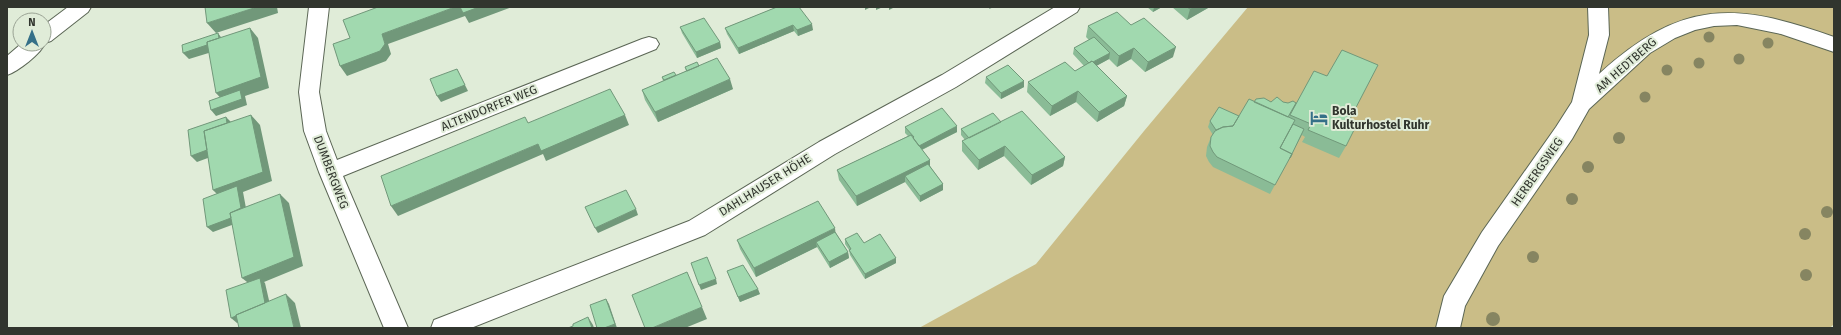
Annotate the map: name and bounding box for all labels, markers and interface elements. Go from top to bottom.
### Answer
north arrow [12,12,52,52]
text: N [28,16,36,29]
street label: AM HEDTBERG [1593,35,1659,95]
street label: ALTENDORFER WEG [439,82,539,134]
place label: Bola Kulturhostel Ruhr [1332,104,1430,132]
hotel icon: Bola Kulturhostel Ruhr [1309,108,1329,128]
street label: DUMBERGWEG [311,133,351,211]
street label: HERBERGSWEG [1508,135,1566,209]
street label: DAHLHAUSER HÖHE [715,149,814,219]

